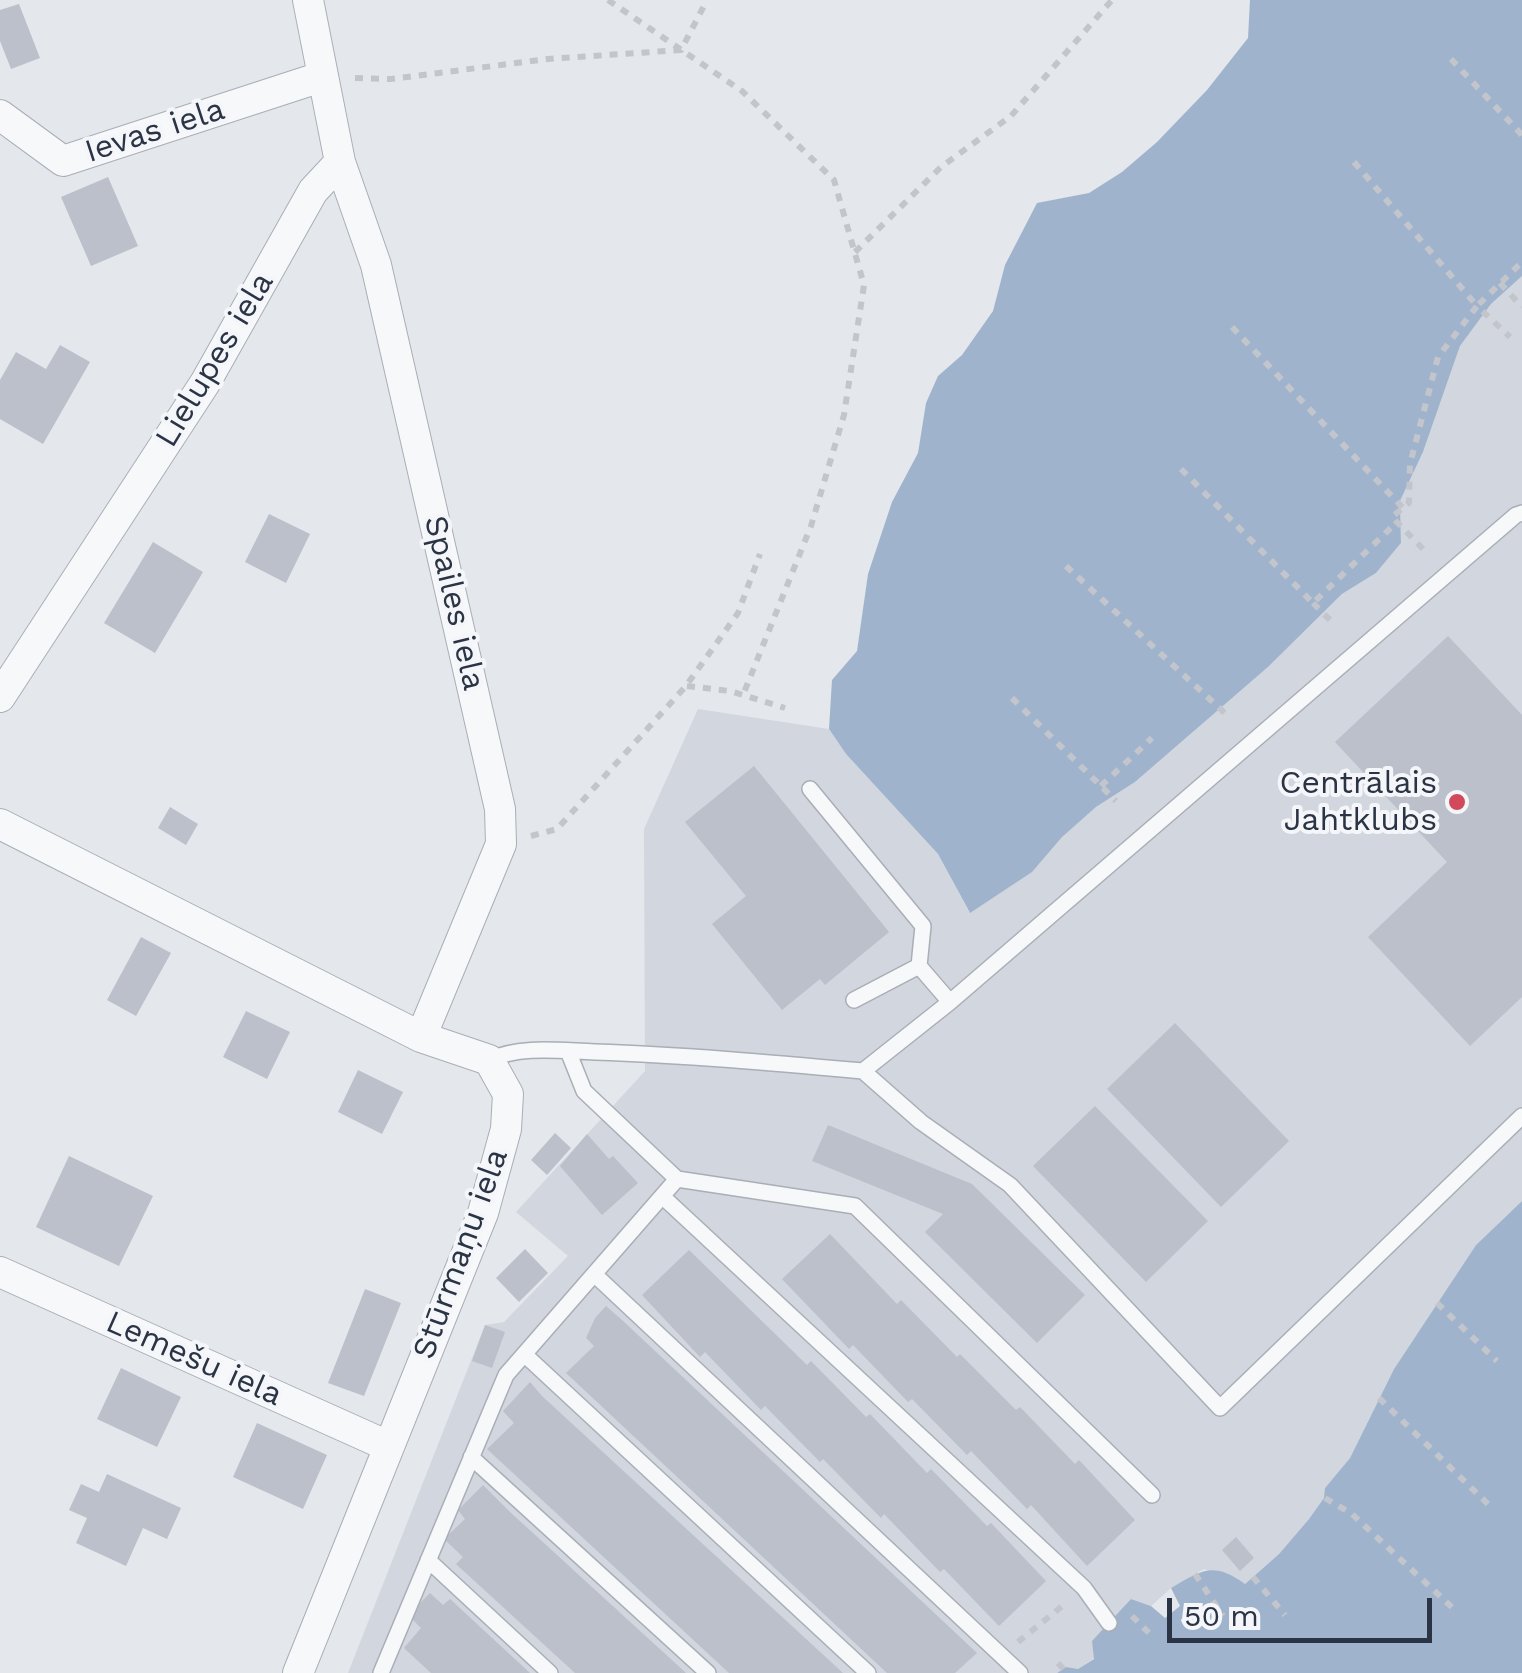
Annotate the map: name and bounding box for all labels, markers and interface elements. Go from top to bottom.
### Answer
street label: Ievas iela [80,90,230,172]
street label: Lielupes iela [148,266,282,454]
street label: Spailes iela [415,512,493,694]
place label: Centrālais Jahtklubs [1280,765,1437,840]
marker: Centrālais Jahtklubs [1446,791,1468,813]
street label: Stūrmaņu iela [405,1144,517,1364]
street label: Lemešu iela [100,1303,288,1415]
scale bar [1172,1578,1437,1640]
text: 50 m [1184,1598,1259,1633]

